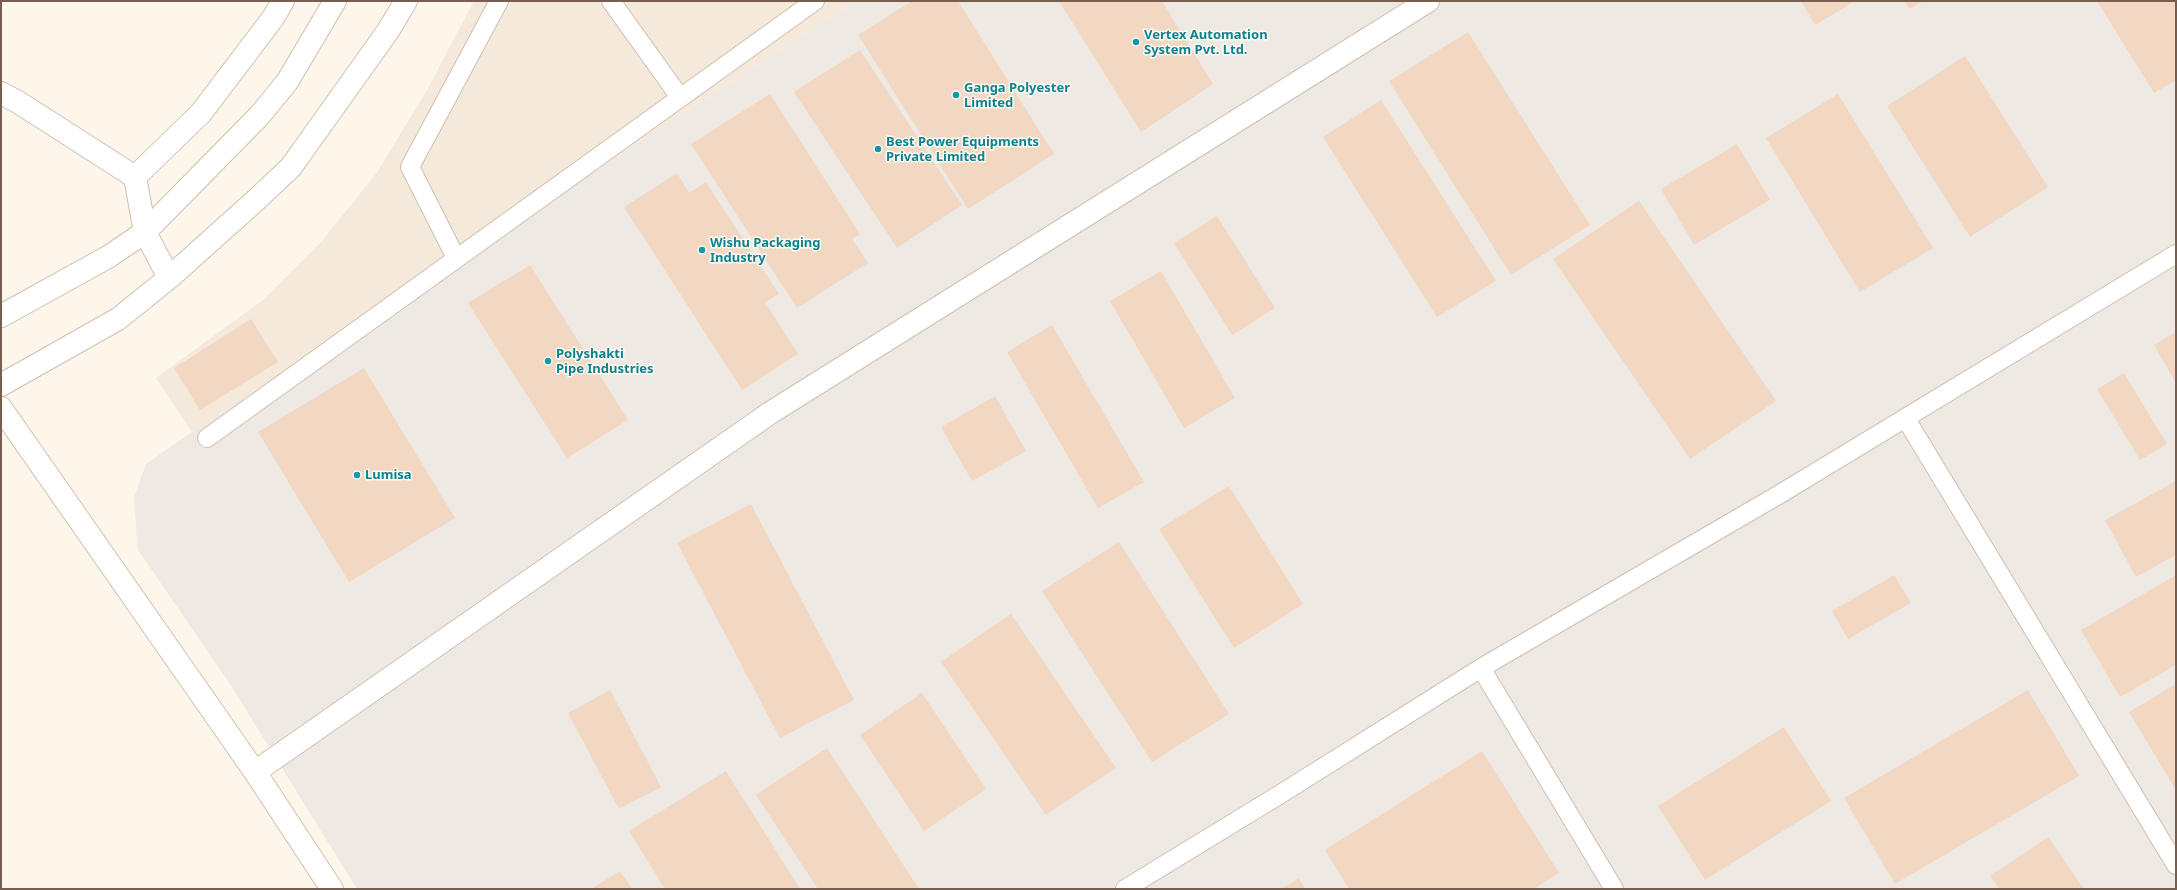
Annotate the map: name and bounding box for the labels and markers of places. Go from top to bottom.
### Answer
place label: Vertex Automation System Pvt. Ltd. [1144,27,1268,58]
marker: Vertex Automation System Pvt. Ltd. [1131,37,1141,47]
place label: Ganga Polyester Limited [964,80,1070,111]
marker: Ganga Polyester Limited [951,90,961,100]
place label: Best Power Equipments Private Limited [886,134,1039,165]
marker: Best Power Equipments Private Limited [873,144,883,154]
place label: Wishu Packaging Industry [710,235,820,266]
marker: Wishu Packaging Industry [697,245,707,255]
place label: Polyshakti Pipe Industries [556,346,654,377]
marker: Polyshakti Pipe Industries [543,356,553,366]
place label: Lumisa [365,467,412,483]
marker: Lumisa [352,470,362,480]

